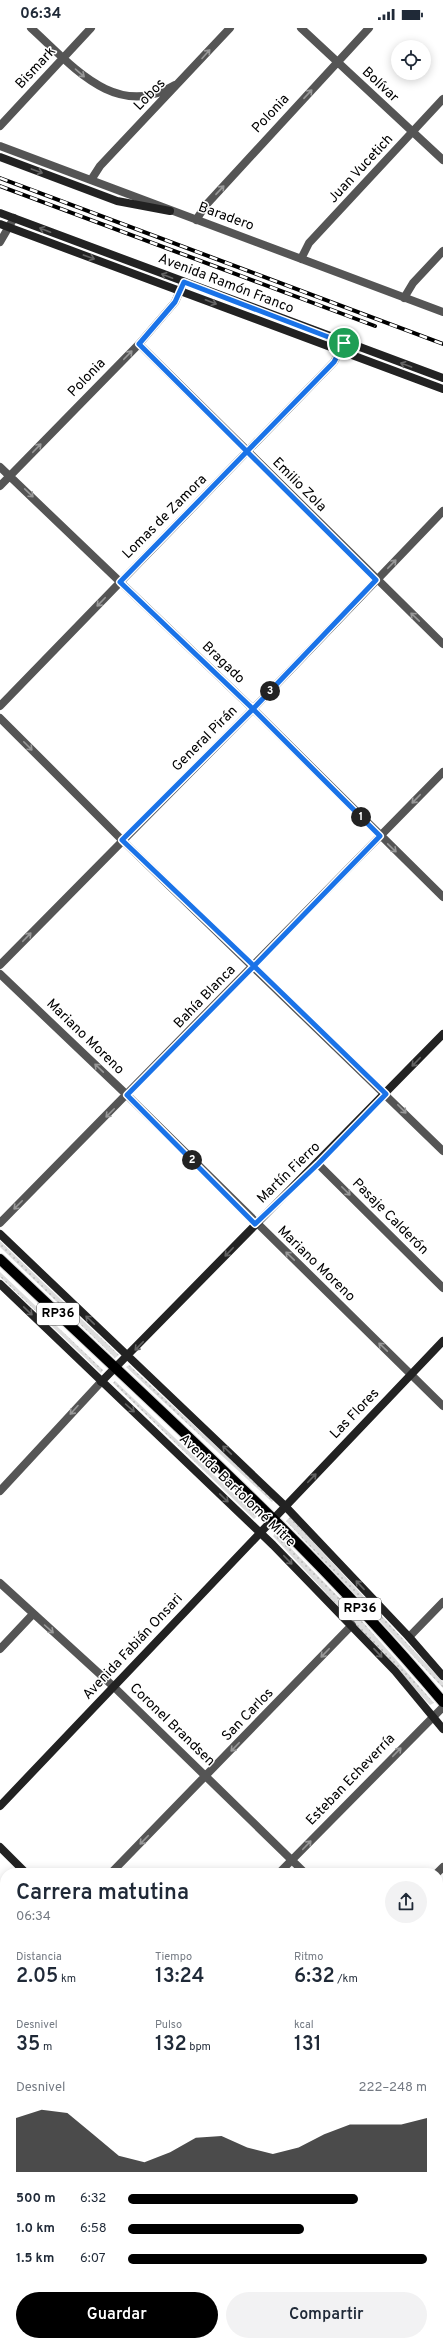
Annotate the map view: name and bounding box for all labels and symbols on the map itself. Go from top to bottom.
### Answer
street label: Bismark [12,43,60,93]
one-way arrow [201,49,211,59]
street label: Bolívar [358,64,402,107]
one-way arrow [75,69,85,78]
street label: Lobos [131,75,169,115]
one-way arrow [303,89,313,99]
street label: Polonia [249,91,293,137]
street label: Juan Vucetich [325,131,397,207]
one-way arrow [30,168,42,176]
one-way arrow [215,185,224,195]
street label: Baradero [196,199,256,235]
one-way arrow [39,225,51,233]
street label: Avenida Ramón Franco [156,250,296,318]
one-way arrow [83,253,95,261]
one-way arrow [161,271,173,279]
one-way arrow [205,298,217,306]
pin [327,326,361,360]
one-way arrow [123,350,133,360]
street label: Polonia [65,355,109,401]
one-way arrow [400,361,413,368]
one-way arrow [32,443,42,453]
street label: Emilio Zola [268,454,330,516]
street label: Lomas de Zamora [119,471,211,563]
one-way arrow [24,488,34,498]
one-way arrow [387,559,397,569]
one-way arrow [96,597,106,607]
one-way arrow [410,612,420,622]
street label: Bragado [198,638,248,688]
pin: 3 [260,681,280,701]
street label: General Pirán [169,703,241,775]
one-way arrow [23,741,33,751]
one-way arrow [412,794,421,804]
pin: 1 [351,807,371,827]
one-way arrow [387,843,397,853]
one-way arrow [22,932,32,942]
street label: Bahía Blanca [171,962,239,1032]
street label: Mariano Moreno [42,996,128,1079]
one-way arrow [411,1057,421,1067]
one-way arrow [94,1063,104,1072]
one-way arrow [397,1104,407,1114]
one-way arrow [105,1108,115,1118]
street label: Martín Fierro [254,1138,324,1207]
pin: 2 [182,1150,202,1170]
street label: Pasaje Calderón [348,1175,432,1259]
one-way arrow [341,1186,350,1196]
one-way arrow [13,1200,23,1210]
street label: Mariano Moreno [273,1223,359,1306]
one-way arrow [224,1247,233,1257]
one-way arrow [285,1252,295,1261]
road number: RP36 [37,1303,79,1325]
one-way arrow [23,1306,33,1316]
one-way arrow [85,1315,95,1325]
one-way arrow [134,1341,144,1351]
one-way arrow [378,1342,388,1352]
street label: Las Flores [327,1385,383,1443]
one-way arrow [125,1403,135,1413]
one-way arrow [70,1404,79,1414]
street label: Avenida Bartolomé Mitre [175,1431,299,1551]
one-way arrow [222,1445,232,1455]
one-way arrow [307,1473,317,1483]
one-way arrow [219,1493,229,1503]
one-way arrow [283,1555,293,1565]
one-way arrow [356,1579,365,1590]
street label: Avenida Fabián Onsari [79,1590,187,1704]
road number: RP36 [339,1598,381,1620]
one-way arrow [44,1624,54,1633]
one-way arrow [320,1648,329,1658]
one-way arrow [373,1648,383,1658]
street label: Coronel Brandsen [126,1680,218,1770]
street label: San Carlos [219,1685,277,1745]
street label: Esteban Echeverría [303,1731,399,1829]
one-way arrow [230,1742,239,1752]
one-way arrow [392,1747,402,1757]
one-way arrow [139,1835,149,1845]
one-way arrow [302,1840,312,1850]

